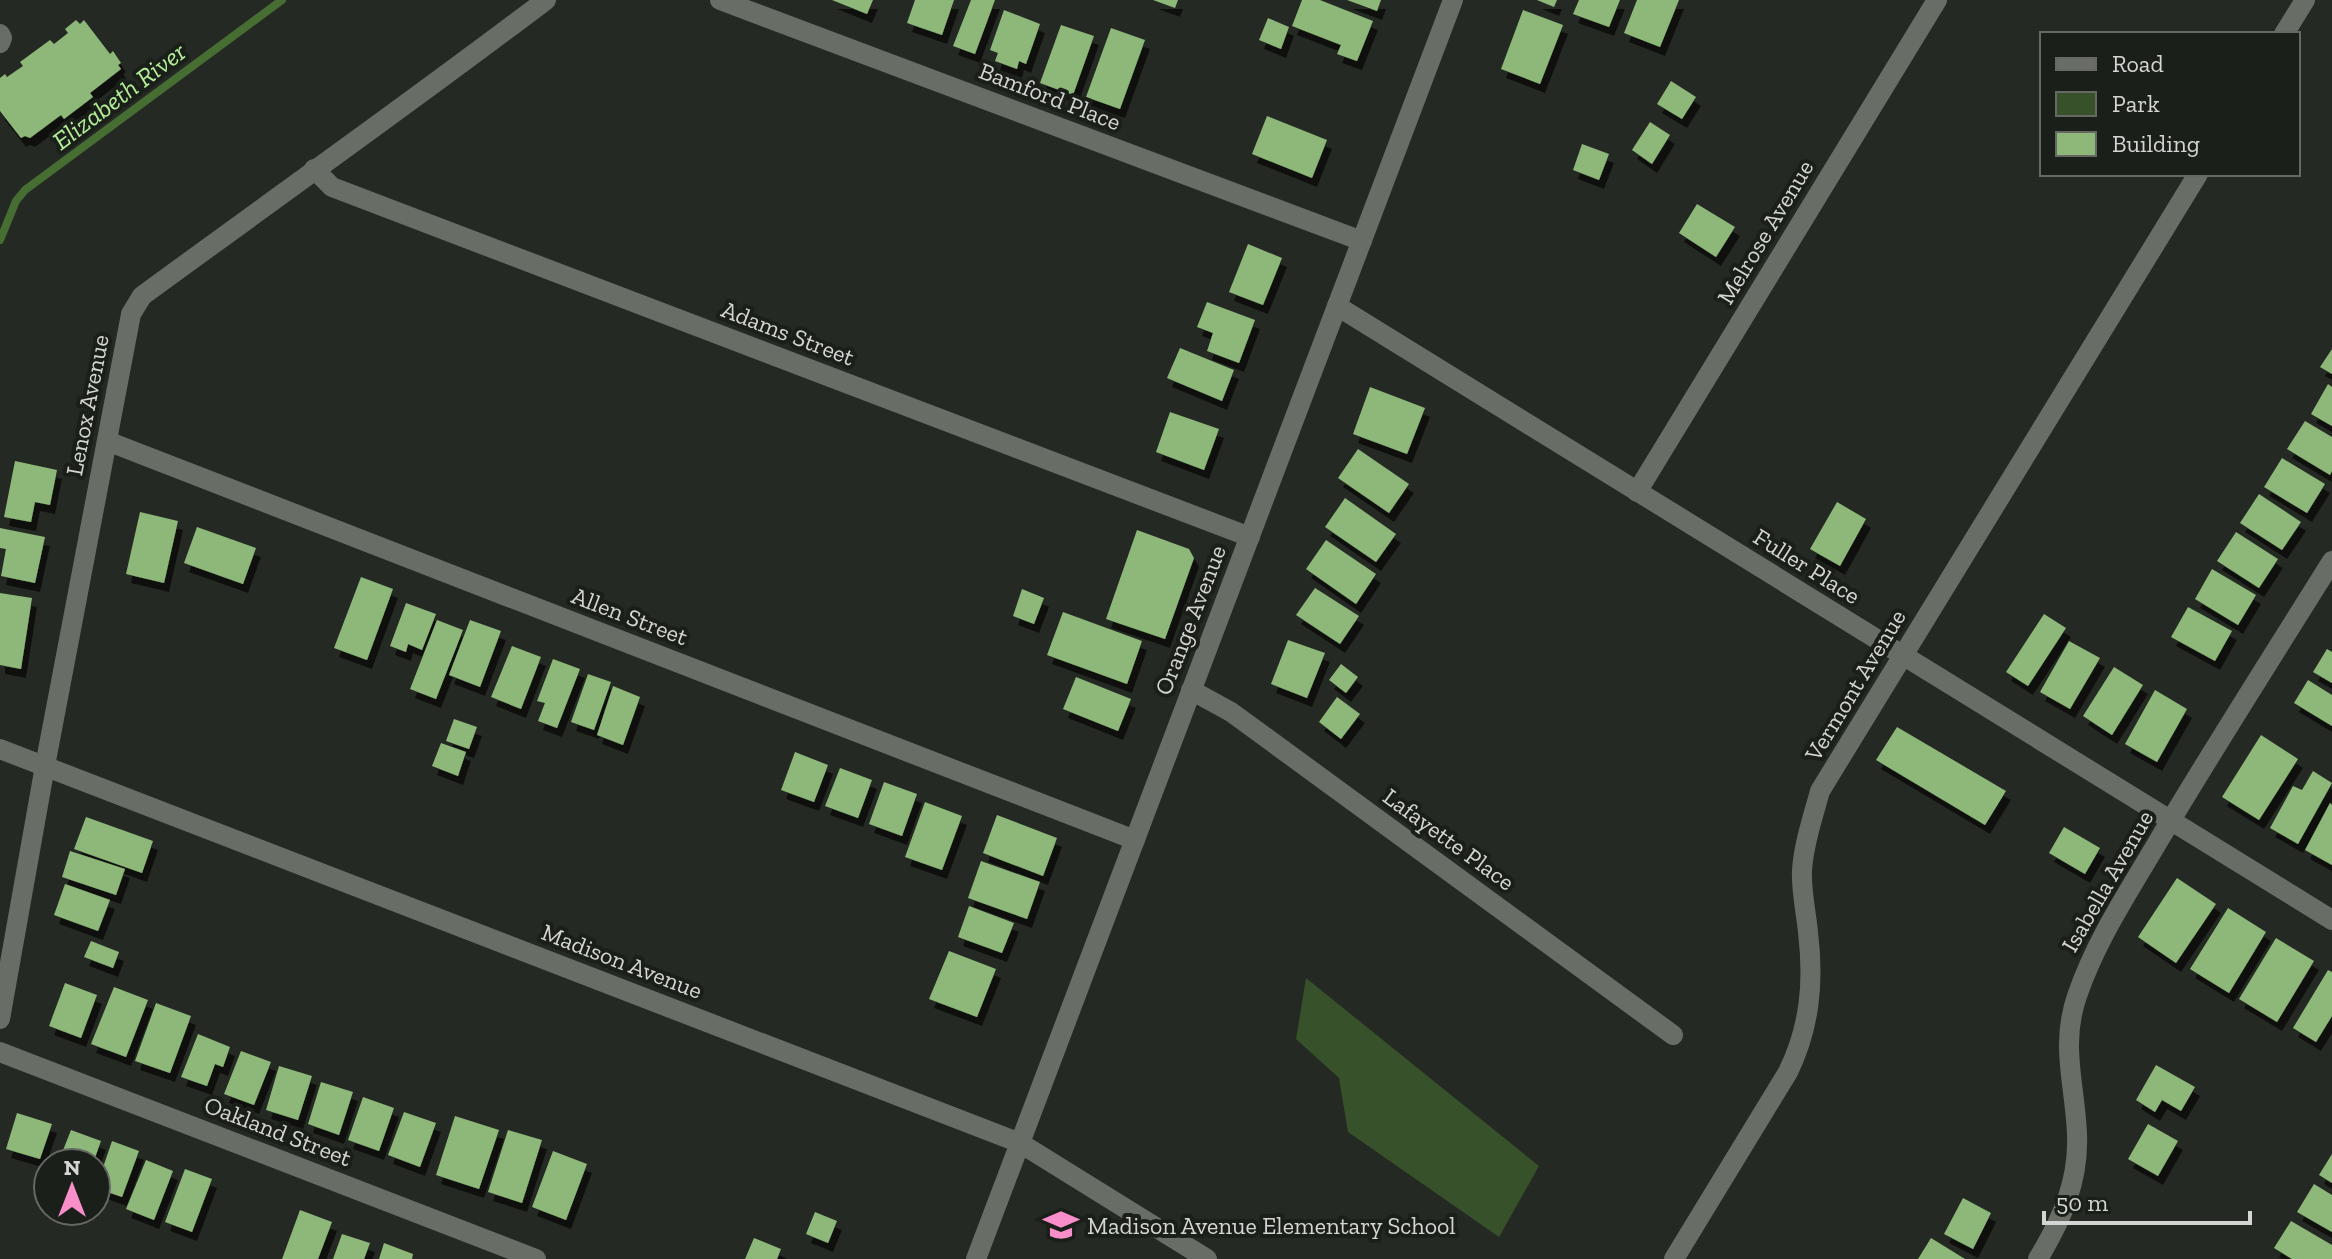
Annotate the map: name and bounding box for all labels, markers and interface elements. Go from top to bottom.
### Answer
legend [2040,32,2300,176]
water label: Elizabeth River [46,35,192,157]
text: Road [2112,49,2164,78]
street label: Bamford Place [975,56,1125,136]
text: Park [2112,89,2160,118]
text: Building [2112,129,2200,158]
street label: Melrose Avenue [1711,155,1819,309]
street label: Adams Street [717,294,859,372]
street label: Lenox Avenue [59,332,115,478]
street label: Fuller Place [1748,522,1866,610]
street label: Orange Avenue [1148,541,1232,699]
street label: Allen Street [568,581,692,651]
street label: Vermont Avenue [1798,604,1912,767]
street label: Lafayette Place [1378,782,1520,896]
street label: Isabella Avenue [2055,805,2159,957]
street label: Madison Avenue [538,917,706,1005]
street label: Oakland Street [200,1090,356,1172]
north arrow [32,1147,112,1227]
text: N [64,1154,81,1181]
scale bar [2044,1175,2250,1225]
text: 50 m [2056,1188,2109,1217]
school or university icon: Madison Avenue Elementary School [1042,1206,1080,1244]
place label: Madison Avenue Elementary School [1087,1211,1456,1240]

